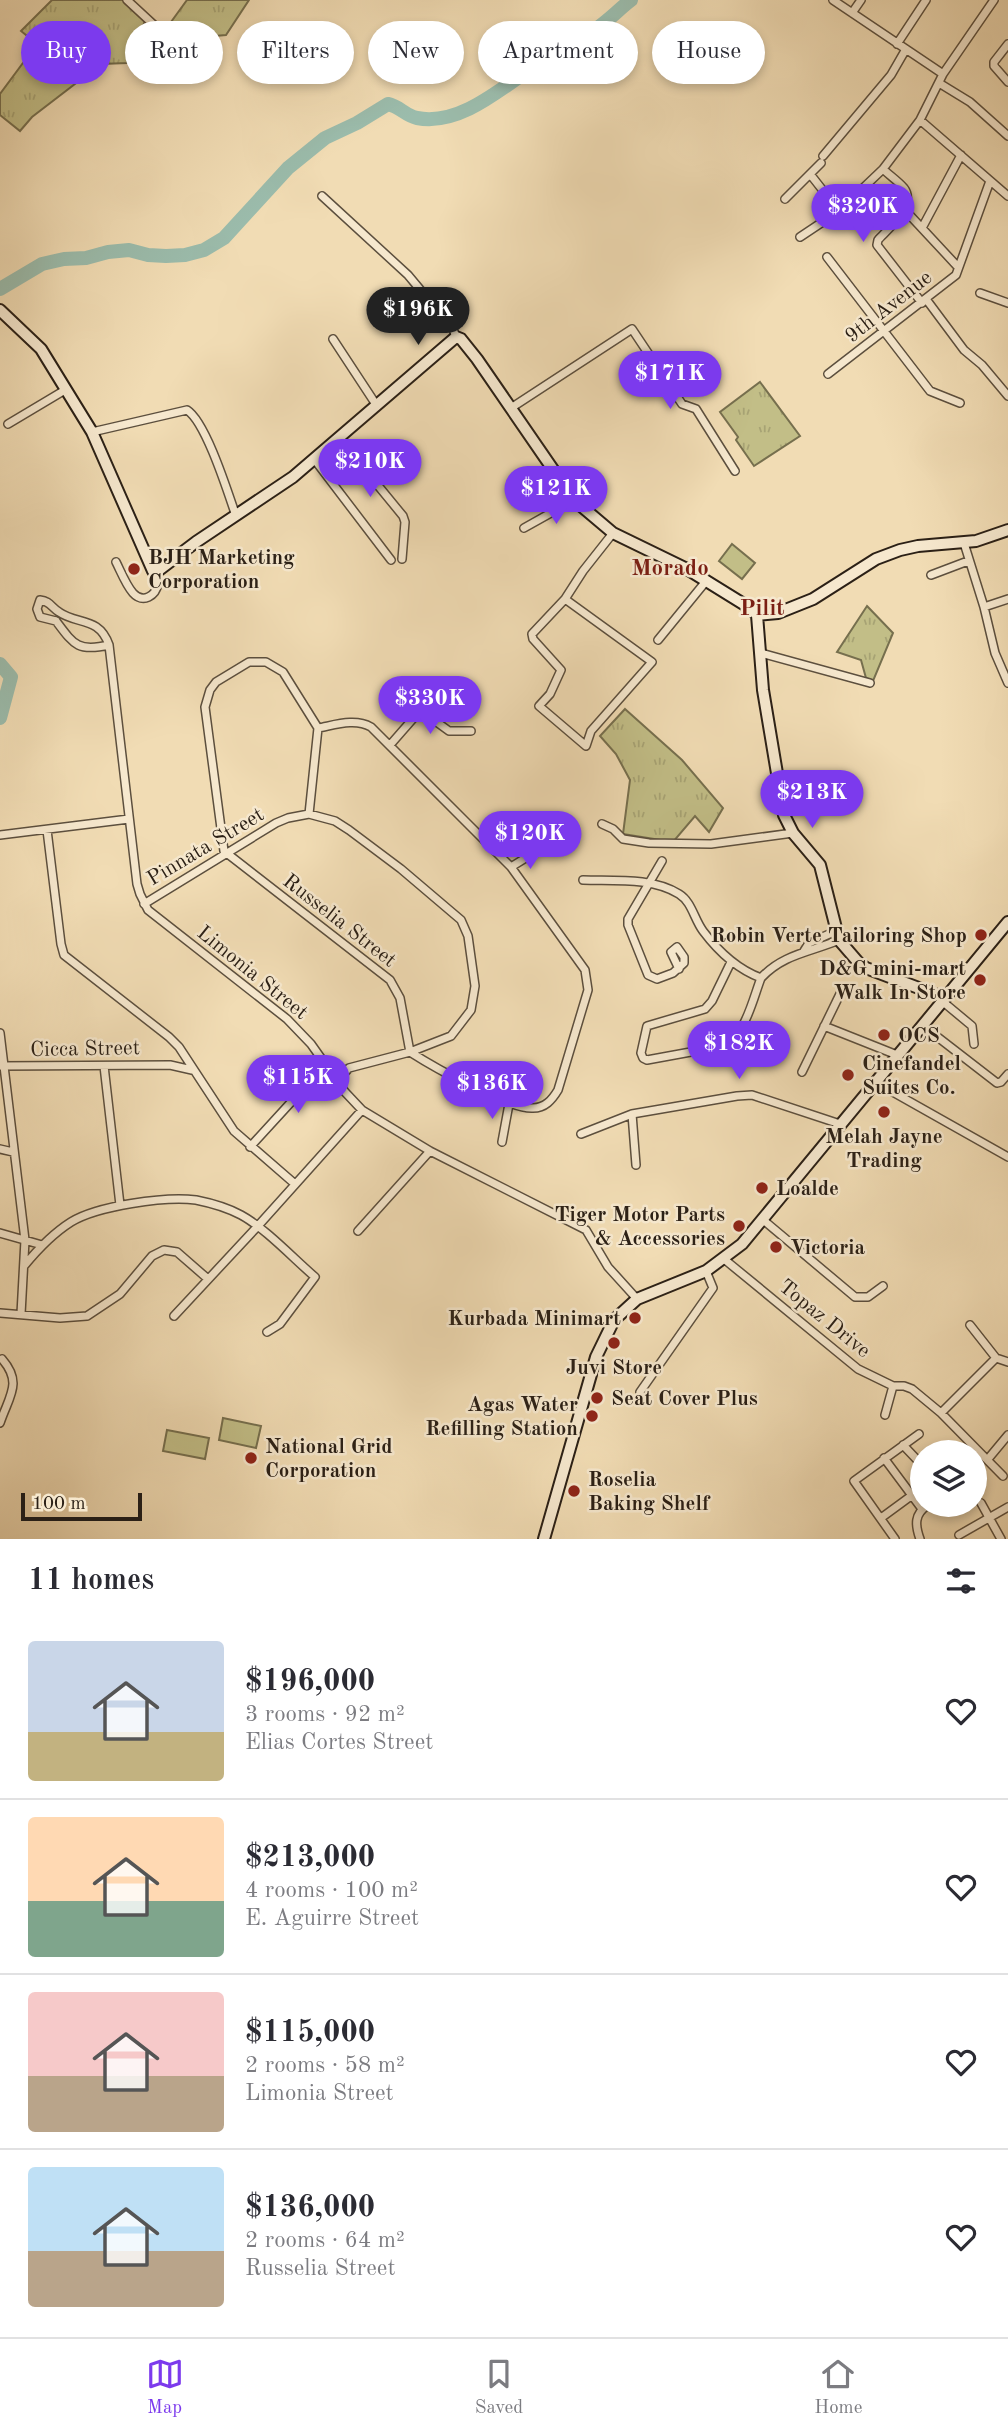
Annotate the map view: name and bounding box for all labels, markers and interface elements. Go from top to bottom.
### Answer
chip: Buy [21,21,111,84]
chip: Rent [125,21,223,84]
chip: Filters [237,21,354,84]
chip: New [368,21,464,84]
chip: Apartment [478,21,638,84]
chip: House [652,21,765,84]
pin: $320K [814,184,912,244]
text: $320K [827,195,899,218]
street label: 9th Avenue [842,267,936,347]
pin: $196K [369,288,467,347]
text: $196K [382,298,454,321]
pin: $171K [621,352,719,411]
text: $171K [634,362,706,385]
pin: $210K [321,440,419,499]
text: $210K [334,450,406,473]
pin: $121K [507,466,605,526]
text: $121K [520,477,592,500]
place label: BJH Marketing Corporation [148,548,295,593]
district label: Morado [631,557,709,580]
marker: BJH Marketing Corporation [126,561,142,577]
district label: Pilit [739,597,785,620]
pin: $330K [381,676,479,736]
text: $330K [394,687,466,710]
pin: $213K [763,770,861,830]
text: $213K [776,781,848,804]
street label: Pinnata Street [144,804,268,890]
pin: $120K [481,812,579,871]
text: $120K [494,822,566,845]
street label: Russelia Street [278,871,400,972]
street label: Limonia Street [193,922,311,1024]
place label: Robin Verte Tailoring Shop [710,926,967,947]
marker: Robin Verte Tailoring Shop [973,927,989,943]
place label: D&G mini-mart Walk In Store [819,959,966,1004]
marker: D&G mini-mart Walk In Store [972,972,988,988]
pin: $182K [690,1021,788,1081]
place label: OCS [898,1026,940,1047]
marker: OCS [876,1027,892,1043]
text: $182K [703,1032,775,1055]
street label: Cicca Street [30,1038,140,1061]
place label: Cinefandel Suites Co. [862,1054,961,1099]
pin: $115K [249,1056,347,1115]
pin: $136K [443,1062,541,1121]
text: $115K [262,1066,334,1089]
marker: Cinefandel Suites Co. [840,1067,856,1083]
text: $136K [456,1072,528,1095]
marker: Melah Jayne Trading [876,1104,892,1120]
place label: Melah Jayne Trading [825,1127,943,1172]
place label: Loalde [776,1179,839,1200]
marker: Loalde [754,1180,770,1196]
place label: Tiger Motor Parts & Accessories [554,1205,725,1250]
marker: Tiger Motor Parts & Accessories [731,1218,747,1234]
place label: Victoria [790,1238,865,1259]
marker: Victoria [768,1239,784,1255]
street label: Topaz Drive [774,1276,874,1362]
place label: Kurbada Minimart [448,1309,621,1330]
marker: Kurbada Minimart [627,1310,643,1326]
marker: Juvi Store [606,1335,622,1351]
place label: Juvi Store [566,1358,662,1379]
place label: Seat Cover Plus [611,1389,758,1410]
marker: Seat Cover Plus [589,1390,605,1406]
place label: Agas Water Refilling Station [425,1395,578,1440]
marker: Agas Water Refilling Station [584,1408,600,1424]
place label: National Grid Corporation [265,1437,393,1482]
map controls [910,1440,987,1517]
button: layers [910,1440,987,1517]
marker: National Grid Corporation [243,1450,259,1466]
place label: Roselia Baking Shelf [588,1470,711,1515]
marker: Roselia Baking Shelf [566,1483,582,1499]
scale bar [21,1490,142,1522]
text: 100 m [32,1495,85,1514]
icon: filters [942,1562,980,1600]
text: 11 homes [28,1566,154,1596]
text: $196,000 [245,1667,375,1697]
icon: home [84,1669,168,1753]
icon: heart [942,1692,980,1730]
text: 3 rooms · 92 m² [245,1703,405,1726]
text: Elias Cortes Street [245,1731,433,1754]
text: $213,000 [245,1843,375,1873]
icon: home [84,1845,168,1929]
icon: heart [942,1868,980,1906]
text: 4 rooms · 100 m² [245,1879,418,1902]
text: E. Aguirre Street [245,1907,419,1930]
text: $115,000 [245,2018,375,2048]
icon: home [84,2020,168,2104]
icon: heart [942,2043,980,2081]
text: 2 rooms · 58 m² [245,2054,405,2077]
text: Limonia Street [245,2082,394,2105]
text: $136,000 [245,2193,375,2223]
icon: home [84,2195,168,2279]
icon: heart [942,2218,980,2256]
text: 2 rooms · 64 m² [245,2229,405,2252]
text: Russelia Street [245,2257,395,2280]
tab: Map [146,2355,184,2420]
tab: Saved [475,2355,523,2420]
tab: Home [814,2355,862,2420]

